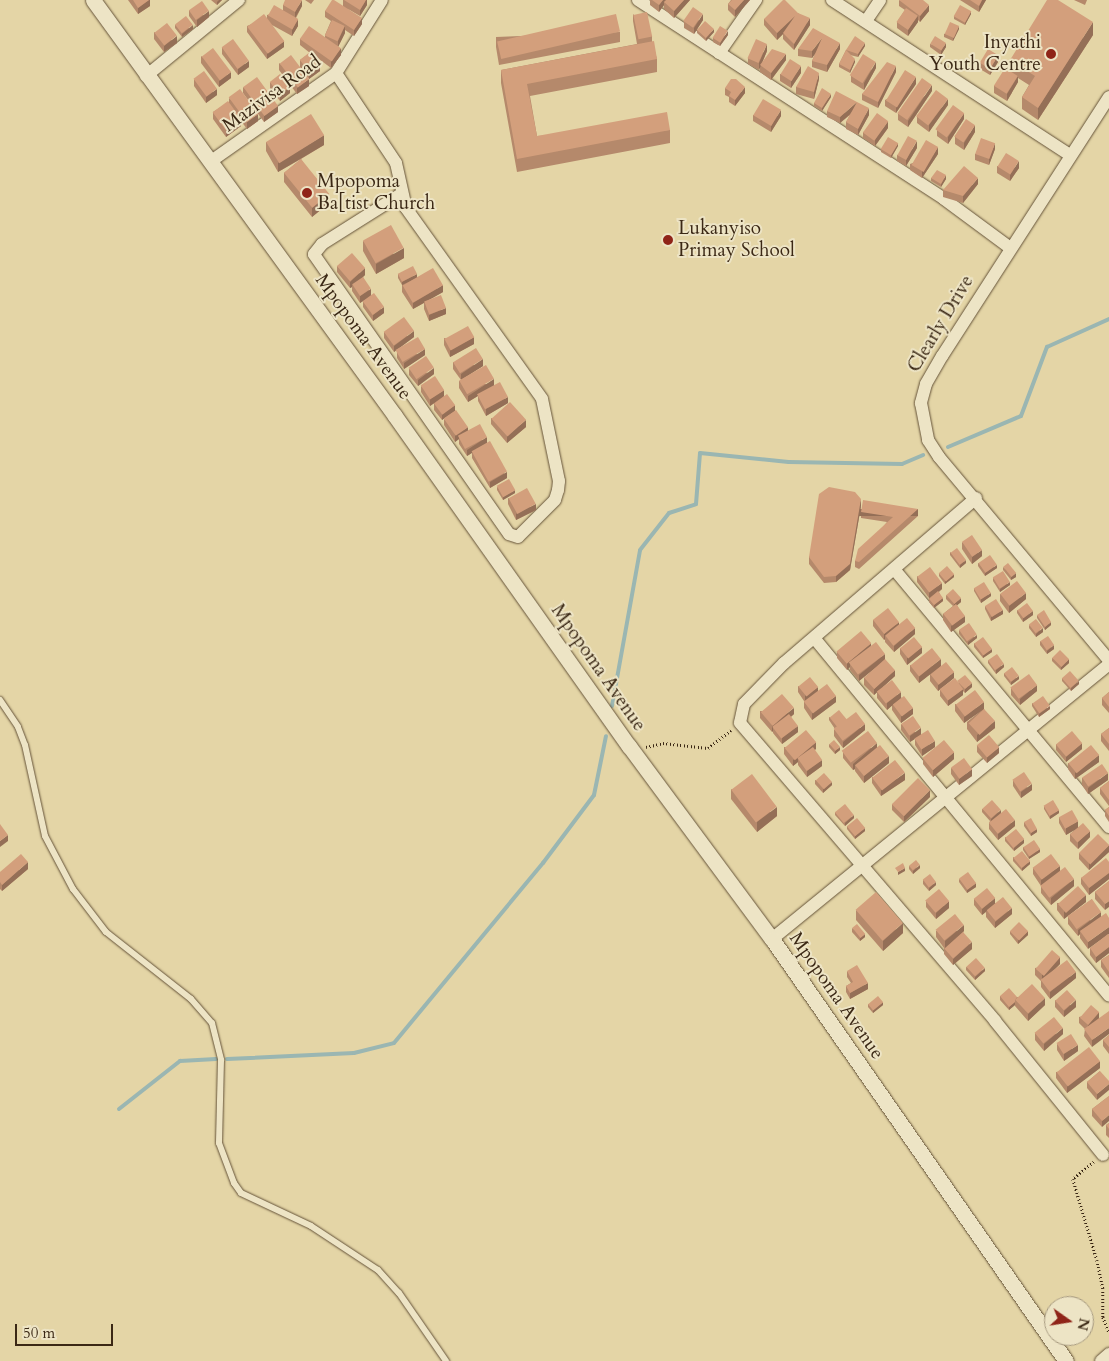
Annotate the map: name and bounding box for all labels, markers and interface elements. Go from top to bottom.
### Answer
place label: Inyathi Youth Centre [929,32,1041,76]
marker: Inyathi Youth Centre [1045,48,1057,60]
street label: Mazivisa Road [218,51,326,137]
place label: Mpopoma Ba[tist Church [317,171,435,215]
marker: Mpopoma Ba[tist Church [301,187,313,199]
place label: Lukanyiso Primay School [678,218,795,262]
marker: Lukanyiso Primay School [662,234,674,246]
street label: Mpopoma Avenue [310,270,416,404]
street label: Clearly Drive [903,271,979,377]
street label: Mpopoma Avenue [546,600,650,736]
street label: Mpopoma Avenue [784,928,888,1064]
north arrow [1044,1296,1094,1346]
scale bar [18,1314,115,1346]
text: N [1073,1316,1094,1332]
text: 50 m [23,1323,55,1343]

